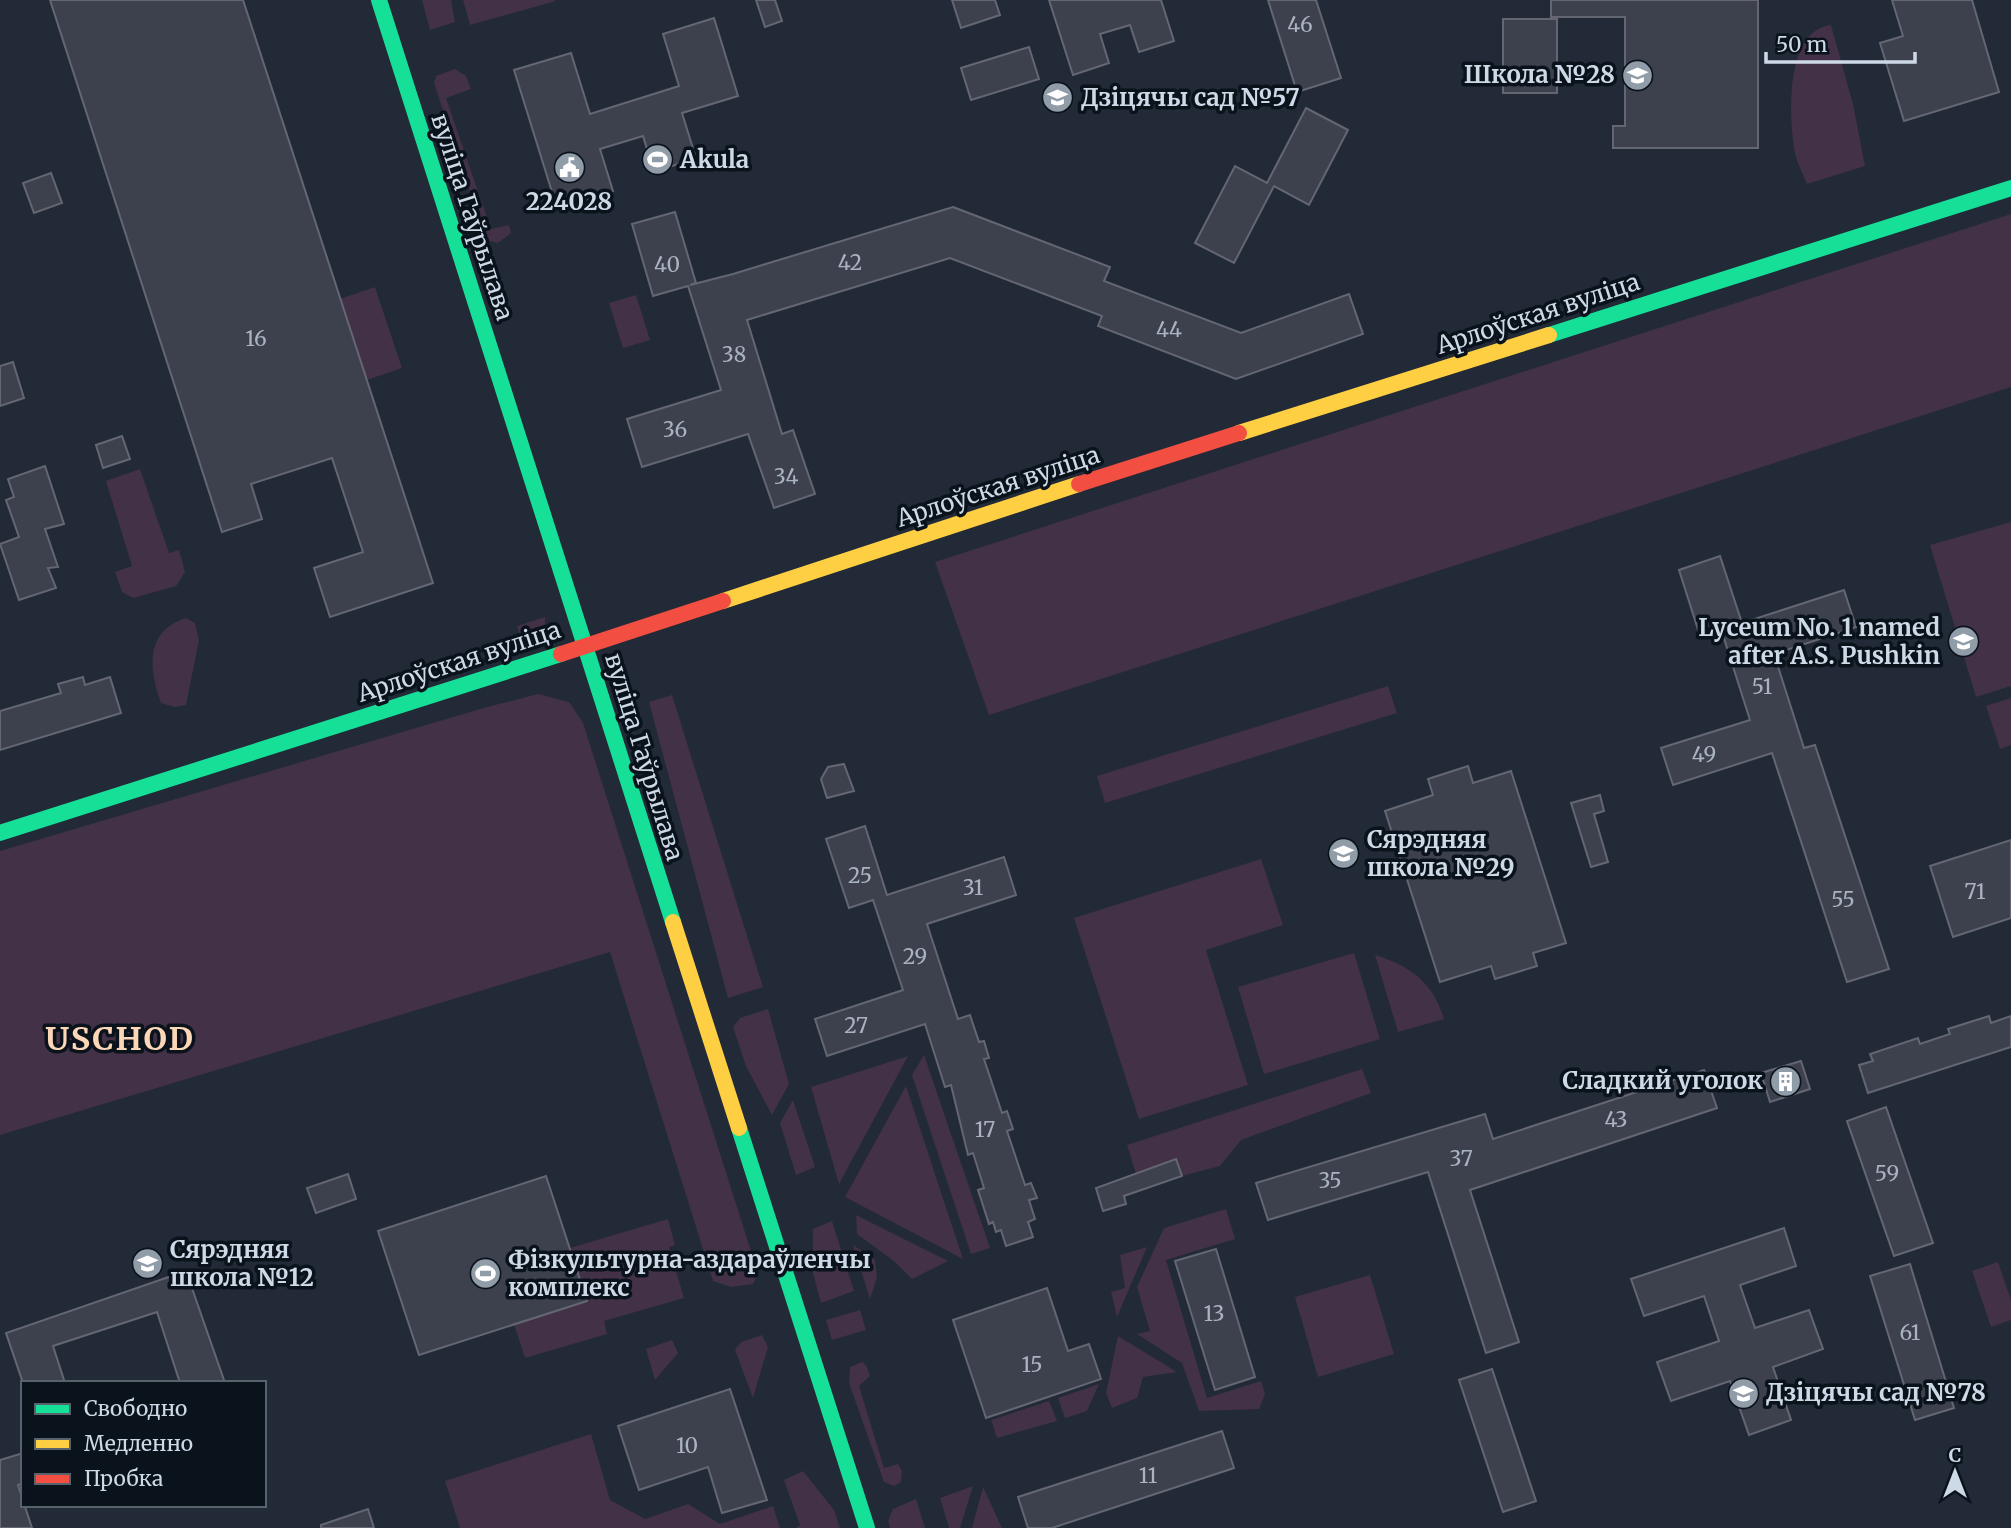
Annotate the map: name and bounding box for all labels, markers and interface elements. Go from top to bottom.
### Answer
house number: 46 [1287,11,1313,38]
scale bar [1766,21,1915,65]
text: 50 m [1776,31,1827,58]
school or university icon: Школа №28 [1621,58,1655,92]
place label: Школа №28 [1464,59,1615,90]
school or university icon: Дзіцячы сад №57 [1041,81,1075,115]
place label: Дзіцячы сад №57 [1081,82,1300,113]
street label: вуліца Гаўрылава [424,110,521,324]
sports icon: Akula [640,143,674,177]
place label: Akula [679,144,749,175]
public building icon: 224028 [552,151,586,185]
place label: 224028 [526,186,612,217]
house number: 42 [838,249,862,276]
house number: 40 [654,251,680,278]
street label: Арлоўская вуліца [1431,266,1643,361]
house number: 44 [1156,316,1182,343]
house number: 16 [245,325,267,352]
house number: 38 [722,341,746,368]
house number: 36 [663,416,687,443]
street label: Арлоўская вуліца [891,439,1103,534]
house number: 34 [774,463,798,490]
place label: Lyceum No. 1 named after A.S. Pushkin [1698,612,1940,671]
street label: Арлоўская вуліца [352,614,564,709]
school or university icon: Lyceum No. 1 named after A.S. Pushkin [1946,625,1980,659]
street label: вуліца Гаўрылава [598,649,691,865]
house number: 51 [1752,673,1772,700]
house number: 49 [1692,741,1716,768]
place label: Сярэдняя школа №29 [1367,824,1514,883]
school or university icon: Сярэдняя школа №29 [1327,837,1361,871]
house number: 25 [848,862,872,889]
house number: 31 [963,874,983,901]
house number: 71 [1964,878,1986,905]
house number: 55 [1831,886,1855,913]
house number: 29 [903,943,927,970]
house number: 27 [844,1012,868,1039]
district label: USCHOD [45,1019,195,1059]
building icon: Сладкий уголок [1769,1064,1803,1098]
place label: Сладкий уголок [1562,1065,1763,1096]
house number: 43 [1604,1106,1628,1133]
house number: 17 [975,1116,995,1143]
house number: 37 [1449,1145,1473,1172]
house number: 59 [1875,1160,1899,1187]
house number: 35 [1318,1167,1342,1194]
place label: Сярэдняя школа №12 [170,1234,314,1293]
place label: Фізкультурна-аздараўленчы комплекс [508,1244,871,1303]
school or university icon: Сярэдняя школа №12 [130,1247,164,1281]
sports icon: Фізкультурна-аздараўленчы комплекс [468,1257,502,1291]
house number: 13 [1204,1300,1224,1327]
house number: 61 [1900,1319,1920,1346]
house number: 15 [1021,1351,1043,1378]
school or university icon: Дзіцячы сад №78 [1726,1376,1760,1410]
place label: Дзіцячы сад №78 [1766,1377,1986,1408]
legend [21,1381,266,1507]
text: Свободно [84,1395,187,1422]
text: Медленно [84,1430,193,1457]
house number: 10 [676,1432,698,1459]
north arrow [1920,1437,1990,1507]
text: С [1949,1443,1961,1467]
house number: 11 [1139,1462,1157,1489]
text: Пробка [84,1465,163,1492]

